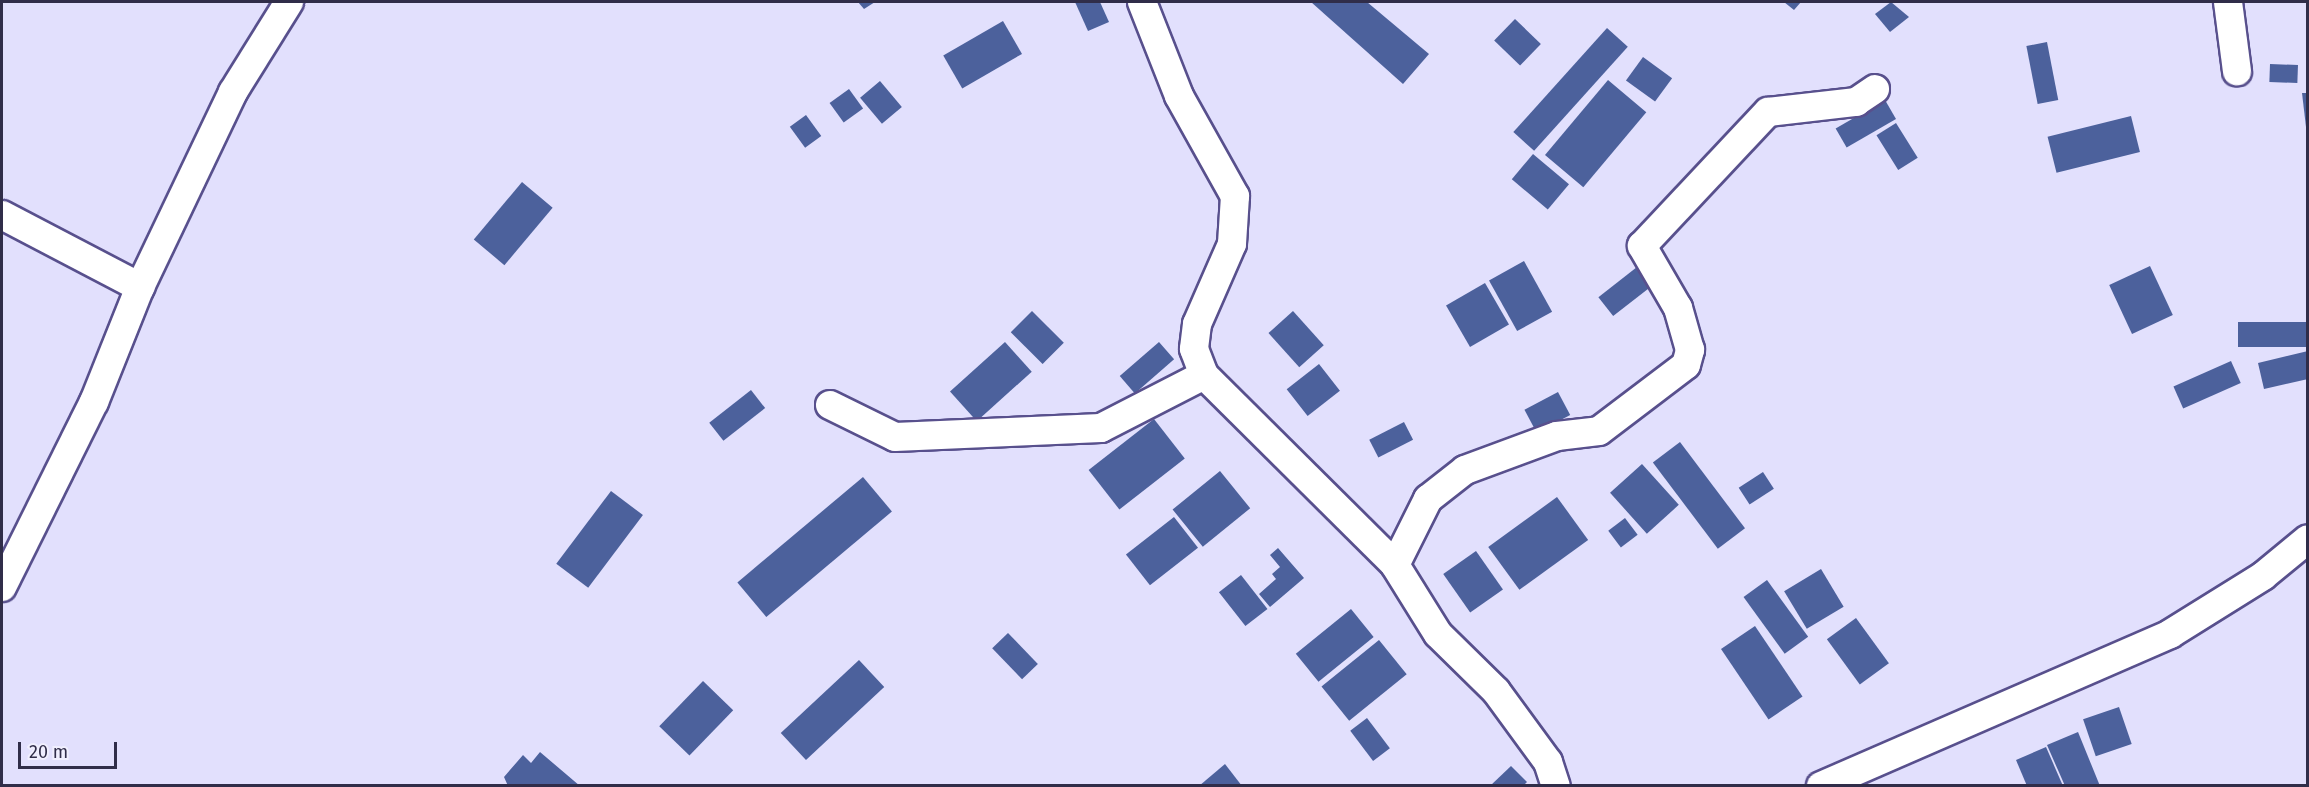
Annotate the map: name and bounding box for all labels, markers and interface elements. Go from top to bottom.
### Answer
scale bar [21,730,120,768]
text: 20 m [29,741,68,763]

